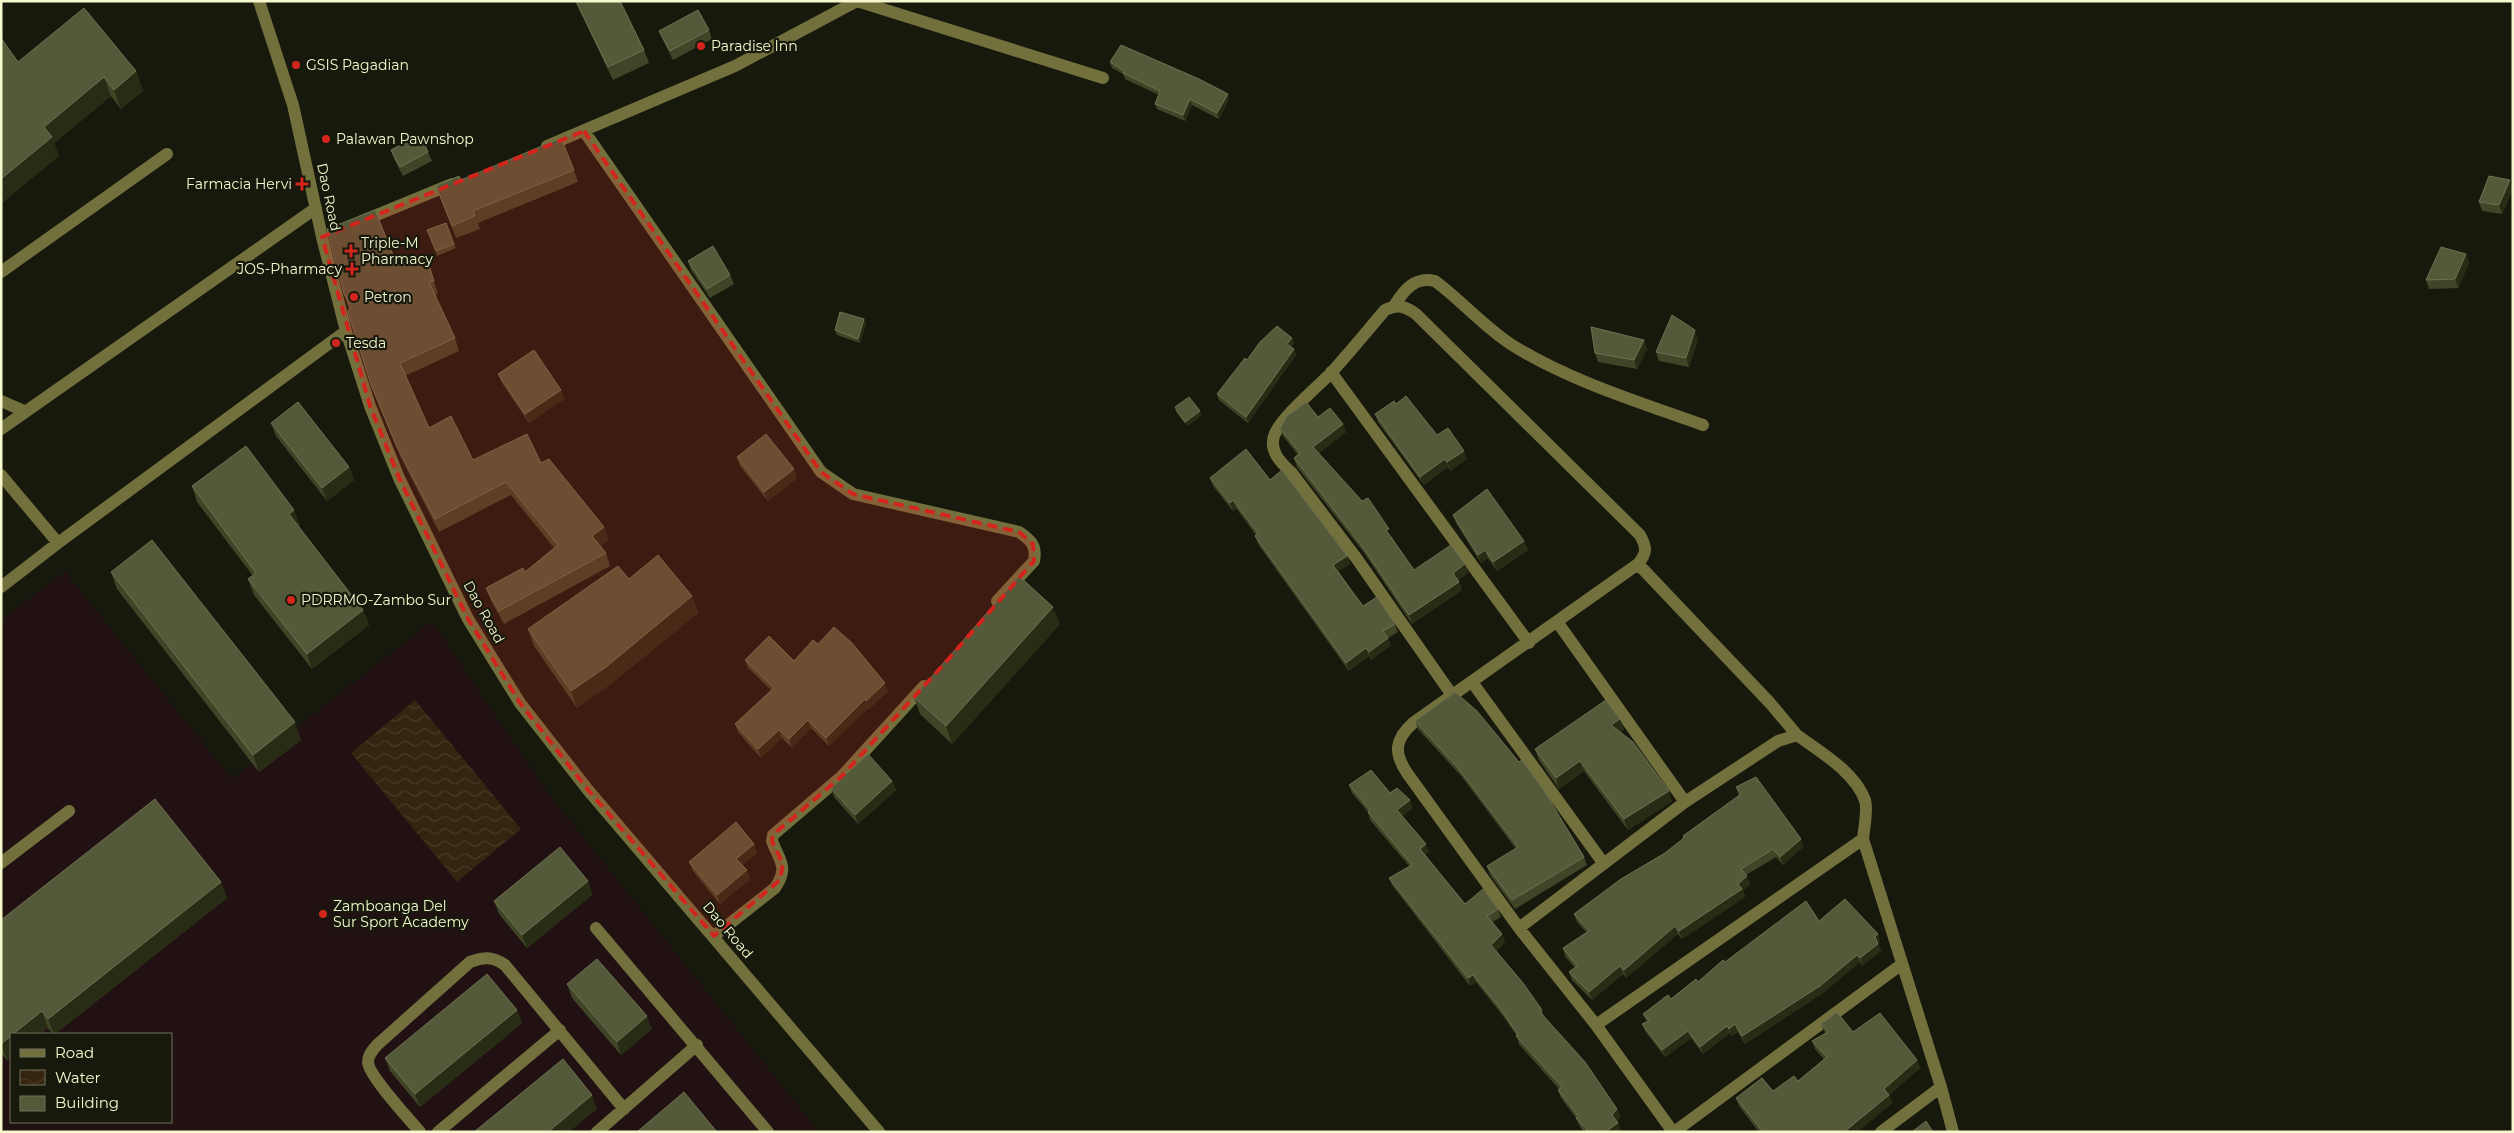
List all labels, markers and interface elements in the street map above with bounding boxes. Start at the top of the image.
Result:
place label: Paradise Inn [711,37,798,55]
marker: Paradise Inn [695,40,707,52]
place label: GSIS Pagadian [306,56,409,74]
marker: GSIS Pagadian [290,59,302,71]
place label: Palawan Pawnshop [336,130,474,148]
marker: Palawan Pawnshop [320,133,332,145]
street label: Dao Road [313,161,345,233]
place label: Farmacia Hervi [186,175,292,193]
marker: Farmacia Hervi [296,178,308,190]
place label: Triple-M Pharmacy [361,234,433,268]
marker: Triple-M Pharmacy [345,245,357,257]
place label: JOS-Pharmacy [236,260,342,278]
marker: JOS-Pharmacy [346,263,358,275]
place label: Petron [364,288,412,306]
marker: Petron [348,291,360,303]
place label: Tesda [346,334,386,352]
marker: Tesda [330,337,342,349]
street label: Dao Road [459,578,509,646]
place label: PDRRMO-Zambo Sur [301,591,451,609]
marker: PDRRMO-Zambo Sur [285,594,297,606]
place label: Zamboanga Del Sur Sport Academy [333,897,469,931]
street label: Dao Road [699,898,757,962]
marker: Zamboanga Del Sur Sport Academy [317,908,329,920]
legend [10,1033,172,1123]
text: Road [55,1043,94,1062]
text: Water [55,1068,101,1087]
text: Building [55,1093,119,1112]

